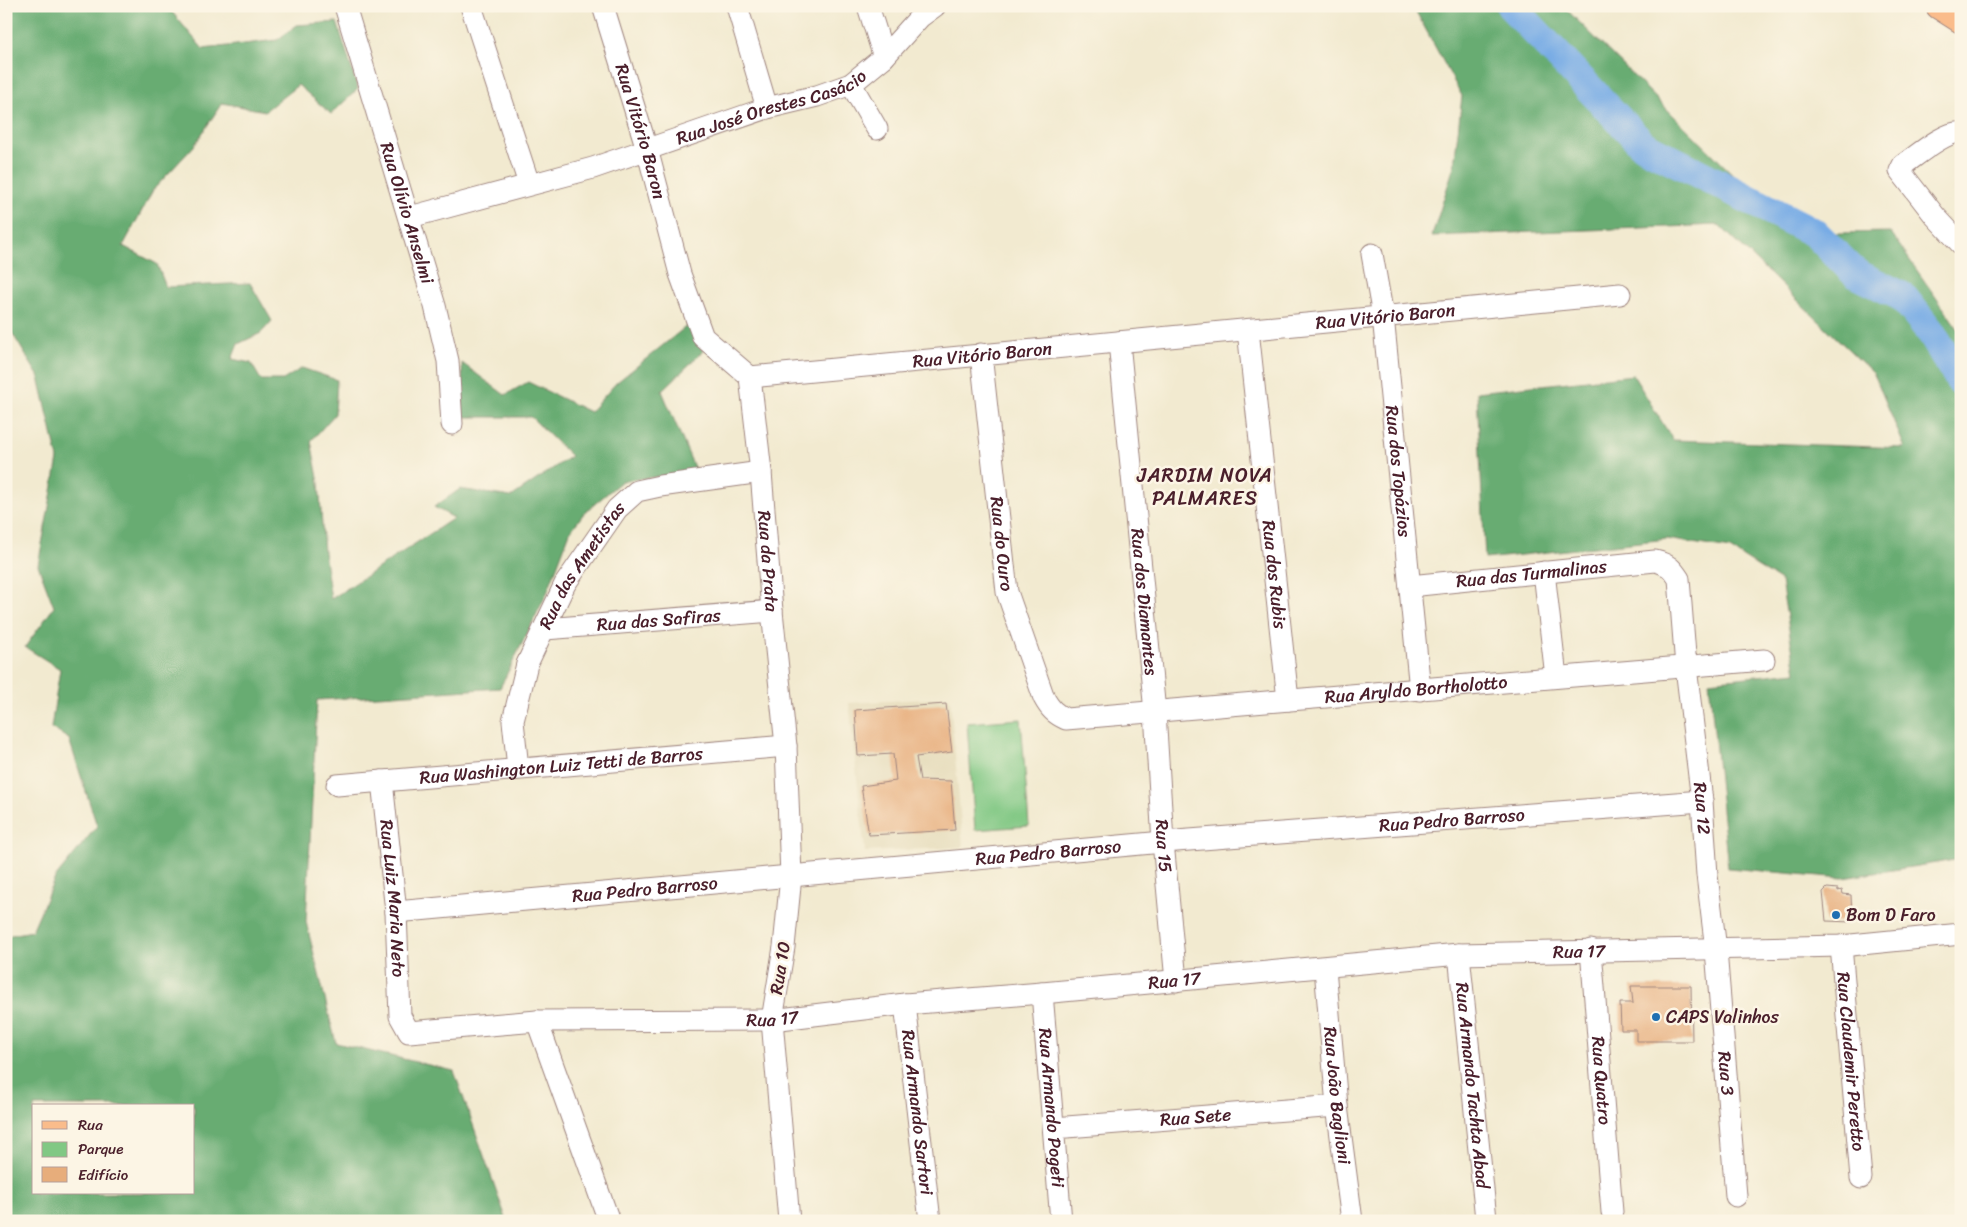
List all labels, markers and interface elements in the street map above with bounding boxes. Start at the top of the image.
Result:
street label: Rua Vitório Baron [606,60,676,203]
street label: Rua José Orestes Casácio [672,61,874,154]
street label: Rua Olívio Anselmi [371,138,444,289]
street label: Rua Vitório Baron [1314,294,1457,339]
street label: Rua Vitório Baron [911,332,1054,377]
street label: Rua dos Topázios [1376,404,1421,540]
district label: JARDIM NOVA PALMARES [1136,458,1273,516]
street label: Rua das Ametistas [530,492,633,635]
street label: Rua do Ouro [981,495,1023,593]
street label: Rua da Prata [748,509,788,614]
street label: Rua dos Rubis [1253,519,1296,631]
street label: Rua dos Diamantes [1121,527,1167,677]
street label: Rua das Turmalinas [1454,550,1609,597]
street label: Rua das Safiras [595,599,723,641]
street label: Rua Aryldo Bortholotto [1323,666,1509,713]
street label: Rua Washington Luiz Tetti de Barros [418,737,705,794]
street label: Rua 12 [1684,780,1720,836]
street label: Rua Pedro Barroso [1378,799,1526,842]
street label: Rua Luiz Maria Neto [370,818,415,978]
street label: Rua 15 [1146,819,1182,874]
street label: Rua Pedro Barroso [974,830,1122,875]
street label: Rua Pedro Barroso [571,867,719,912]
place label: Bom D Faro [1846,899,1936,931]
marker: Bom D Faro [1830,909,1842,921]
street label: Rua 17 [1553,935,1607,968]
street label: Rua 10 [760,939,800,997]
street label: Rua 17 [1147,962,1204,999]
street label: Rua Claudemir Peretto [1827,971,1875,1153]
street label: Rua Armando Tachta Abad [1446,981,1499,1191]
street label: Rua 17 [746,1001,802,1036]
place label: CAPS Valinhos [1666,1001,1780,1033]
marker: CAPS Valinhos [1650,1011,1662,1023]
street label: Rua João Baglioni [1314,1025,1361,1167]
street label: Rua Armando Pogeti [1029,1027,1074,1190]
street label: Rua Armando Sartori [892,1028,943,1198]
street label: Rua Quatro [1582,1035,1621,1126]
street label: Rua 3 [1708,1050,1744,1097]
street label: Rua Sete [1159,1098,1232,1136]
legend [32,1104,195,1194]
text: Rua [78,1112,103,1138]
text: Parque [78,1136,123,1162]
text: Edifício [78,1162,129,1188]

